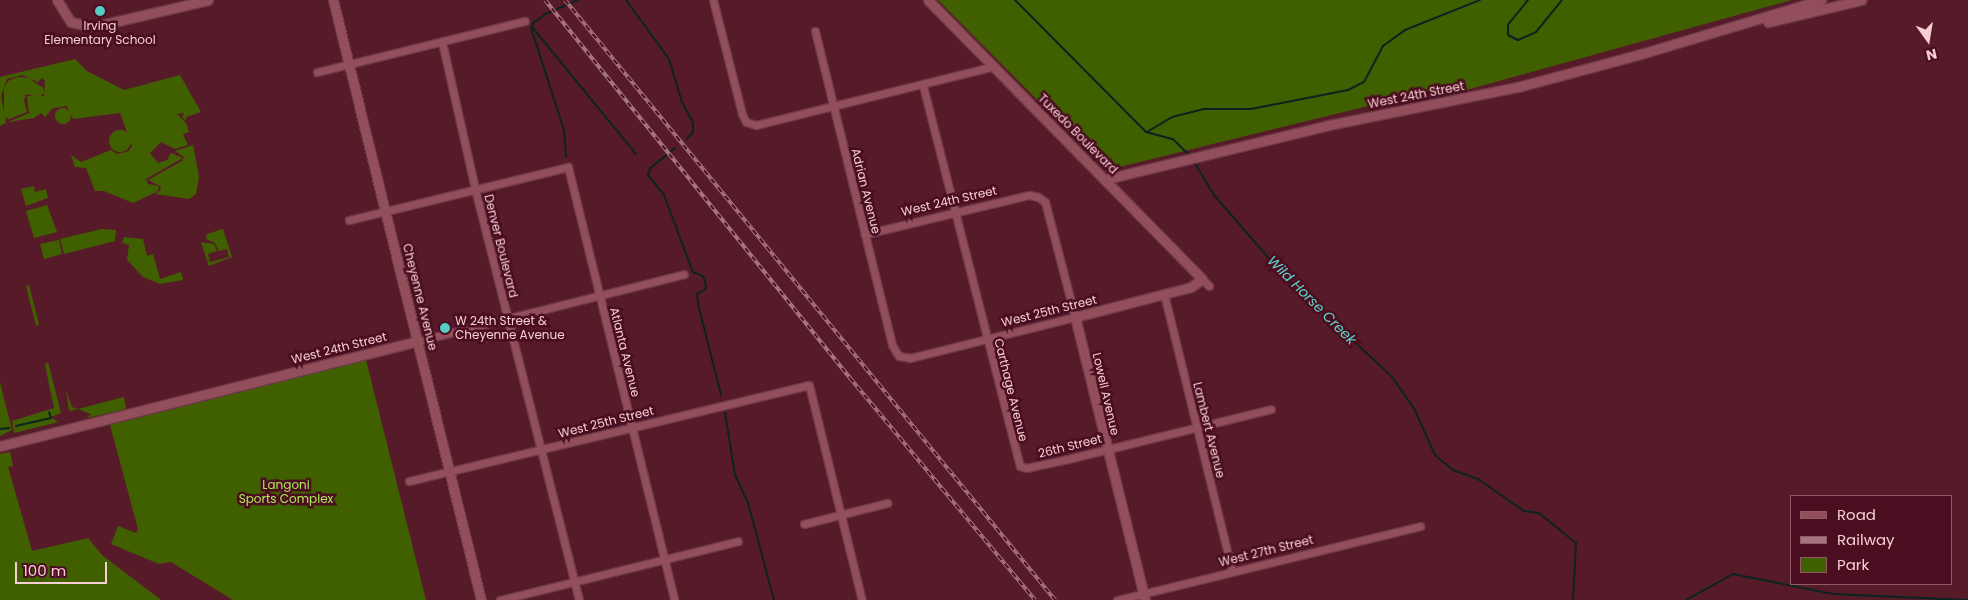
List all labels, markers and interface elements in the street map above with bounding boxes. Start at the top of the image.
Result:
marker: Irving Elementary School [94,5,106,17]
north arrow [1903,15,1953,65]
place label: Irving Elementary School [44,19,156,47]
text: N [1924,44,1939,66]
street label: West 24th Street [1367,79,1465,111]
street label: Tuxedo Boulevard [1035,91,1121,177]
street label: Adrian Avenue [848,147,884,235]
street label: West 24th Street [900,183,998,219]
street label: Denver Boulevard [481,193,521,299]
street label: Cheyenne Avenue [400,242,440,352]
water label: Wild Horse Creek [1264,252,1360,348]
street label: West 25th Street [1000,292,1098,330]
street label: Atlanta Avenue [607,306,643,398]
place label: W 24th Street & Cheyenne Avenue [455,314,565,342]
marker: W 24th Street & Cheyenne Avenue [439,322,451,334]
street label: West 24th Street [290,329,388,367]
street label: Carthage Avenue [991,337,1031,443]
street label: Lowell Avenue [1090,351,1122,437]
street label: Lambert Avenue [1190,381,1228,479]
street label: West 25th Street [557,403,655,441]
street label: 26th Street [1037,431,1103,461]
park label: Langoni Sports Complex [239,478,333,506]
legend [1790,495,1953,585]
text: Road [1837,504,1876,525]
text: Railway [1837,529,1895,550]
street label: West 27th Street [1217,532,1315,570]
scale bar [18,552,110,584]
text: Park [1837,554,1869,575]
text: 100 m [23,560,66,581]

